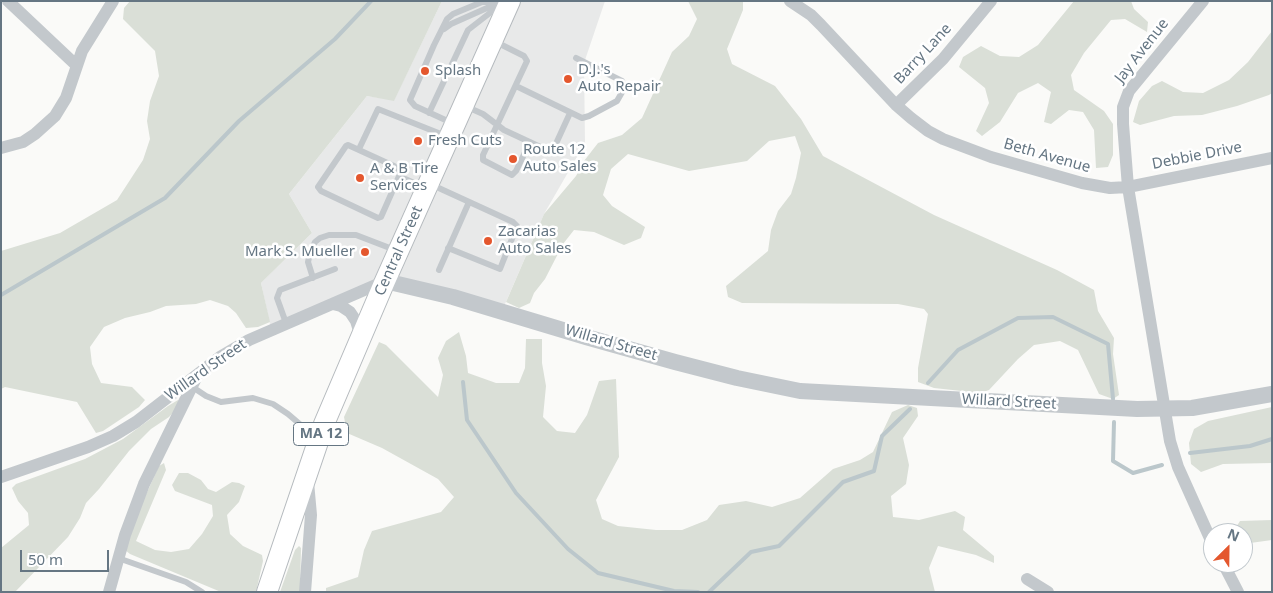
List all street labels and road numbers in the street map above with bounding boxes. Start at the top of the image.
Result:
street label: Jay Avenue [1111,15,1173,87]
street label: Barry Lane [890,20,956,88]
street label: Beth Avenue [1002,135,1092,177]
street label: Debbie Drive [1151,138,1243,174]
street label: Central Street [371,203,427,299]
street label: Willard Street [563,321,659,365]
street label: Willard Street [162,335,250,405]
street label: Willard Street [961,391,1057,413]
road number: MA 12 [294,422,348,446]

